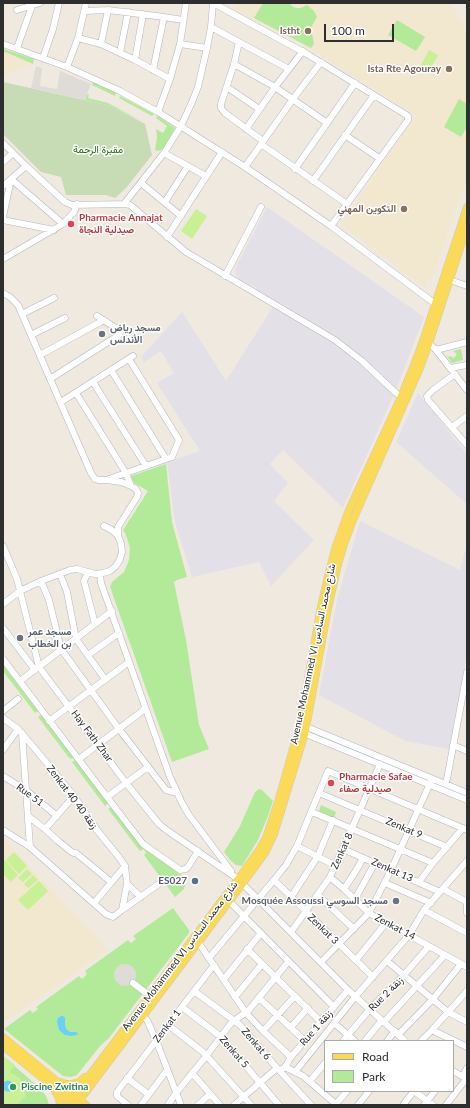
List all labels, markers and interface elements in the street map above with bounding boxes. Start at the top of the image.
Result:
scale bar [326,16,396,42]
text: 100 m [331,23,365,38]
place label: Istht [280,25,300,37]
marker: Istht [303,26,313,36]
place label: Ista Rte Agouray [367,63,441,75]
marker: Ista Rte Agouray [444,64,454,74]
park label: مقبرة الرحمة [73,144,123,156]
place label: التكوين المهني [337,203,396,215]
marker: التكوين المهني [399,204,409,214]
place label: Pharmacie Annajat صيدلية النجاة [79,212,163,236]
marker: Pharmacie Annajat صيدلية النجاة [66,219,76,229]
place label: مسجد رياض الأندلس [110,322,161,346]
marker: مسجد رياض الأندلس [97,329,107,339]
street label: Avenue Mohammed VI شارع محمد السادس [288,563,338,745]
place label: مسجد عمر بن الخطاب [28,626,72,650]
marker: مسجد عمر بن الخطاب [15,633,25,643]
street label: Hay Fath Zhar [69,708,115,764]
street label: Zenkat 40 زنقة 40 [44,763,100,831]
place label: Pharmacie Safae صيدلية صفاء [339,771,413,794]
marker: Pharmacie Safae صيدلية صفاء [326,778,336,788]
street label: Rue 51 [14,781,46,809]
street label: Zenkat 9 [384,815,424,841]
street label: Zenkat 8 [329,831,355,871]
street label: Zenkat 13 [369,855,415,885]
place label: ES027 [158,875,187,887]
marker: ES027 [190,876,200,886]
street label: Avenue Mohammed VI شارع محمد السادس [120,879,240,1033]
place label: Mosquée Assoussi مسجد السوسي [242,895,388,907]
marker: Mosquée Assoussi مسجد السوسي [391,896,401,906]
street label: Zenkat 3 [305,911,341,947]
street label: Zenkat 14 [373,911,417,943]
street label: Rue 2 زنقة [366,974,406,1014]
street label: Zenkat 1 [151,1007,183,1045]
street label: Rue 1 زنقة [297,1008,335,1048]
street label: Zenkat 6 [239,1026,273,1062]
street label: Zenkat 5 [217,1034,251,1070]
legend [324,1040,454,1092]
text: Road [362,1049,389,1064]
text: Park [362,1069,385,1084]
place label: Piscine Zwitina [21,1081,88,1093]
marker: Piscine Zwitina [8,1082,18,1092]

